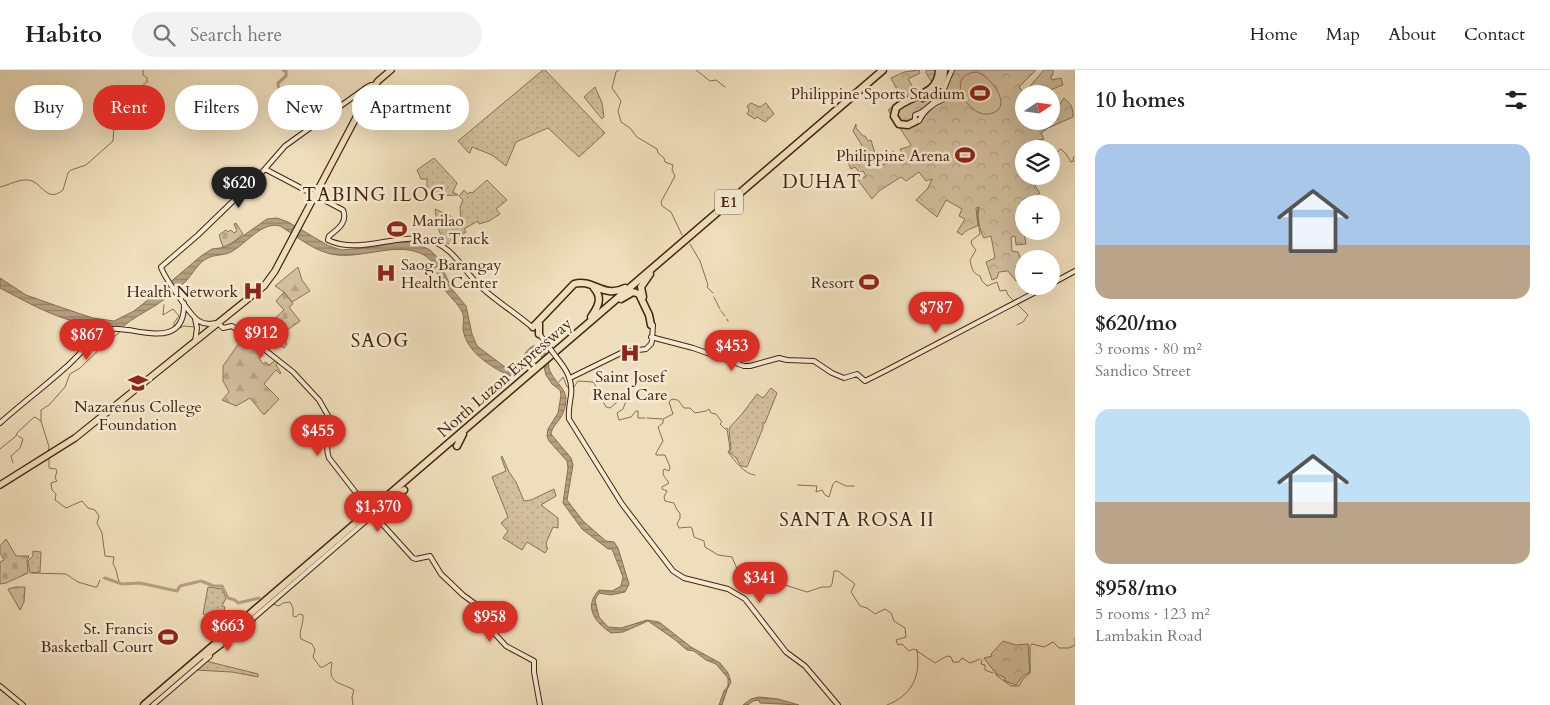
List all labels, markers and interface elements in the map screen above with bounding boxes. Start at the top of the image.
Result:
search box [132,12,482,57]
text: Habito [25,18,102,51]
icon: search [150,21,178,49]
text: Search here [190,22,282,48]
text: Home [1250,22,1298,47]
text: Map [1326,22,1360,47]
text: About [1388,22,1436,47]
text: Contact [1464,22,1525,47]
sports icon: Philippine Sports Stadium [969,82,991,104]
place label: Philippine Sports Stadium [790,83,965,105]
chip: Buy [15,85,83,130]
chip: Rent [93,85,165,130]
chip: Filters [175,85,258,130]
chip: New [268,85,342,130]
chip: Apartment [352,85,469,130]
north arrow [1015,85,1060,130]
map controls [1015,85,1060,295]
text: 10 homes [1095,86,1185,115]
icon: filters [1502,86,1530,114]
button: layers [1015,140,1060,185]
sports icon: Philippine Arena [954,144,976,166]
place label: Philippine Arena [836,145,950,167]
pin: $620 [209,166,269,209]
district label: DUHAT [782,169,862,195]
text: $620 [223,172,255,194]
icon: home [1268,176,1358,266]
district label: TABING ILOG [302,182,446,208]
road number: E1 [715,190,743,214]
button: + [1015,195,1060,240]
place label: Marilao Race Track [412,210,490,250]
sports icon: Marilao Race Track [386,218,408,240]
button: − [1015,250,1060,295]
place label: Saog Barangay Health Center [401,254,502,294]
hospital icon: Saog Barangay Health Center [375,262,397,284]
sports icon: Resort [858,271,880,293]
place label: Resort [811,272,854,294]
hospital icon: Health Network [242,280,264,302]
place label: Health Network [126,281,238,303]
pin: $787 [906,292,966,334]
text: $787 [920,297,952,319]
text: $620/mo [1095,309,1177,338]
street label: North Luzon Expressway [432,313,577,443]
pin: $912 [231,316,291,359]
pin: $867 [57,318,117,361]
text: $912 [245,322,277,344]
text: $867 [71,324,103,346]
district label: SAOG [351,328,409,354]
pin: $453 [702,330,762,372]
text: $453 [716,335,748,357]
text: 3 rooms · 80 m² [1095,338,1202,360]
hospital icon: Saint Josef Renal Care [619,342,641,364]
text: Sandico Street [1095,360,1191,382]
place label: Saint Josef Renal Care [593,366,668,406]
school or university icon: Nazarenus College Foundation [127,372,149,394]
place label: Nazarenus College Foundation [74,396,202,436]
pin: $455 [288,414,348,457]
text: $455 [302,420,334,442]
icon: home [1268,441,1358,531]
pin: $1,370 [337,490,419,533]
text: $1,370 [355,496,401,518]
district label: SANTA ROSA II [779,507,935,533]
pin: $341 [730,562,790,604]
text: $341 [744,567,776,589]
text: $958/mo [1095,574,1177,603]
pin: $958 [460,600,520,643]
text: 5 rooms · 123 m² [1095,603,1210,625]
text: $958 [474,606,506,628]
pin: $663 [198,610,258,652]
text: $663 [212,615,244,637]
place label: St. Francis Basketball Court [40,618,153,658]
text: Lambakin Road [1095,625,1202,647]
sports icon: St. Francis Basketball Court [157,626,179,648]

